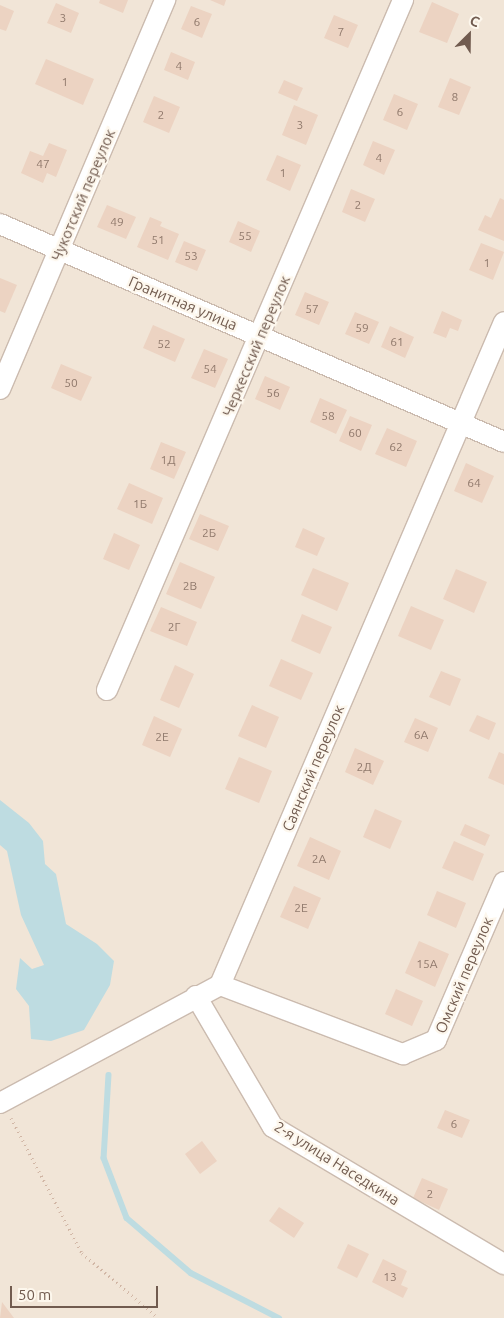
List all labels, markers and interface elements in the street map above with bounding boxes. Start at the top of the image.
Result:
north arrow [444,10,494,60]
house number: 3 [60,11,66,25]
text: С [468,12,482,30]
house number: 6 [194,15,200,29]
house number: 7 [338,25,344,39]
house number: 4 [176,59,182,73]
house number: 1 [62,75,68,89]
house number: 8 [452,90,458,104]
house number: 6 [397,105,403,119]
house number: 2 [158,108,164,122]
house number: 3 [297,118,303,132]
street label: Чукотский переулок [47,126,119,264]
house number: 4 [376,151,382,165]
house number: 47 [36,157,50,171]
house number: 1 [280,166,286,180]
house number: 2 [355,198,361,212]
house number: 49 [110,215,124,229]
house number: 55 [238,229,252,243]
house number: 51 [151,233,165,247]
house number: 53 [184,249,198,263]
house number: 1 [484,256,490,270]
street label: Гранитная улица [126,272,240,334]
street label: Черкесский переулок [218,273,294,419]
house number: 57 [305,302,319,316]
house number: 59 [355,321,369,335]
house number: 61 [390,335,404,349]
house number: 52 [157,337,171,351]
house number: 54 [203,362,217,376]
house number: 50 [64,376,78,390]
house number: 56 [266,386,280,400]
house number: 58 [321,409,335,423]
house number: 60 [348,426,362,440]
house number: 62 [389,440,403,454]
house number: 1Д [160,453,176,467]
house number: 64 [467,476,481,490]
house number: 1Б [133,497,147,511]
house number: 2Б [202,526,216,540]
house number: 2В [183,579,197,593]
house number: 2Г [168,620,180,634]
street label: Саянский переулок [278,702,348,834]
house number: 6А [414,728,428,742]
house number: 2Е [155,730,169,744]
house number: 2Д [356,760,372,774]
house number: 2А [312,852,326,866]
house number: 2Е [294,901,308,915]
street label: Омский переулок [431,914,497,1036]
house number: 15А [416,957,438,971]
street label: 2-я улица Наседкина [271,1117,403,1209]
house number: 6 [451,1117,457,1131]
house number: 2 [427,1187,433,1201]
house number: 13 [383,1270,397,1284]
scale bar [12,1276,160,1308]
text: 50 m [18,1286,51,1303]

